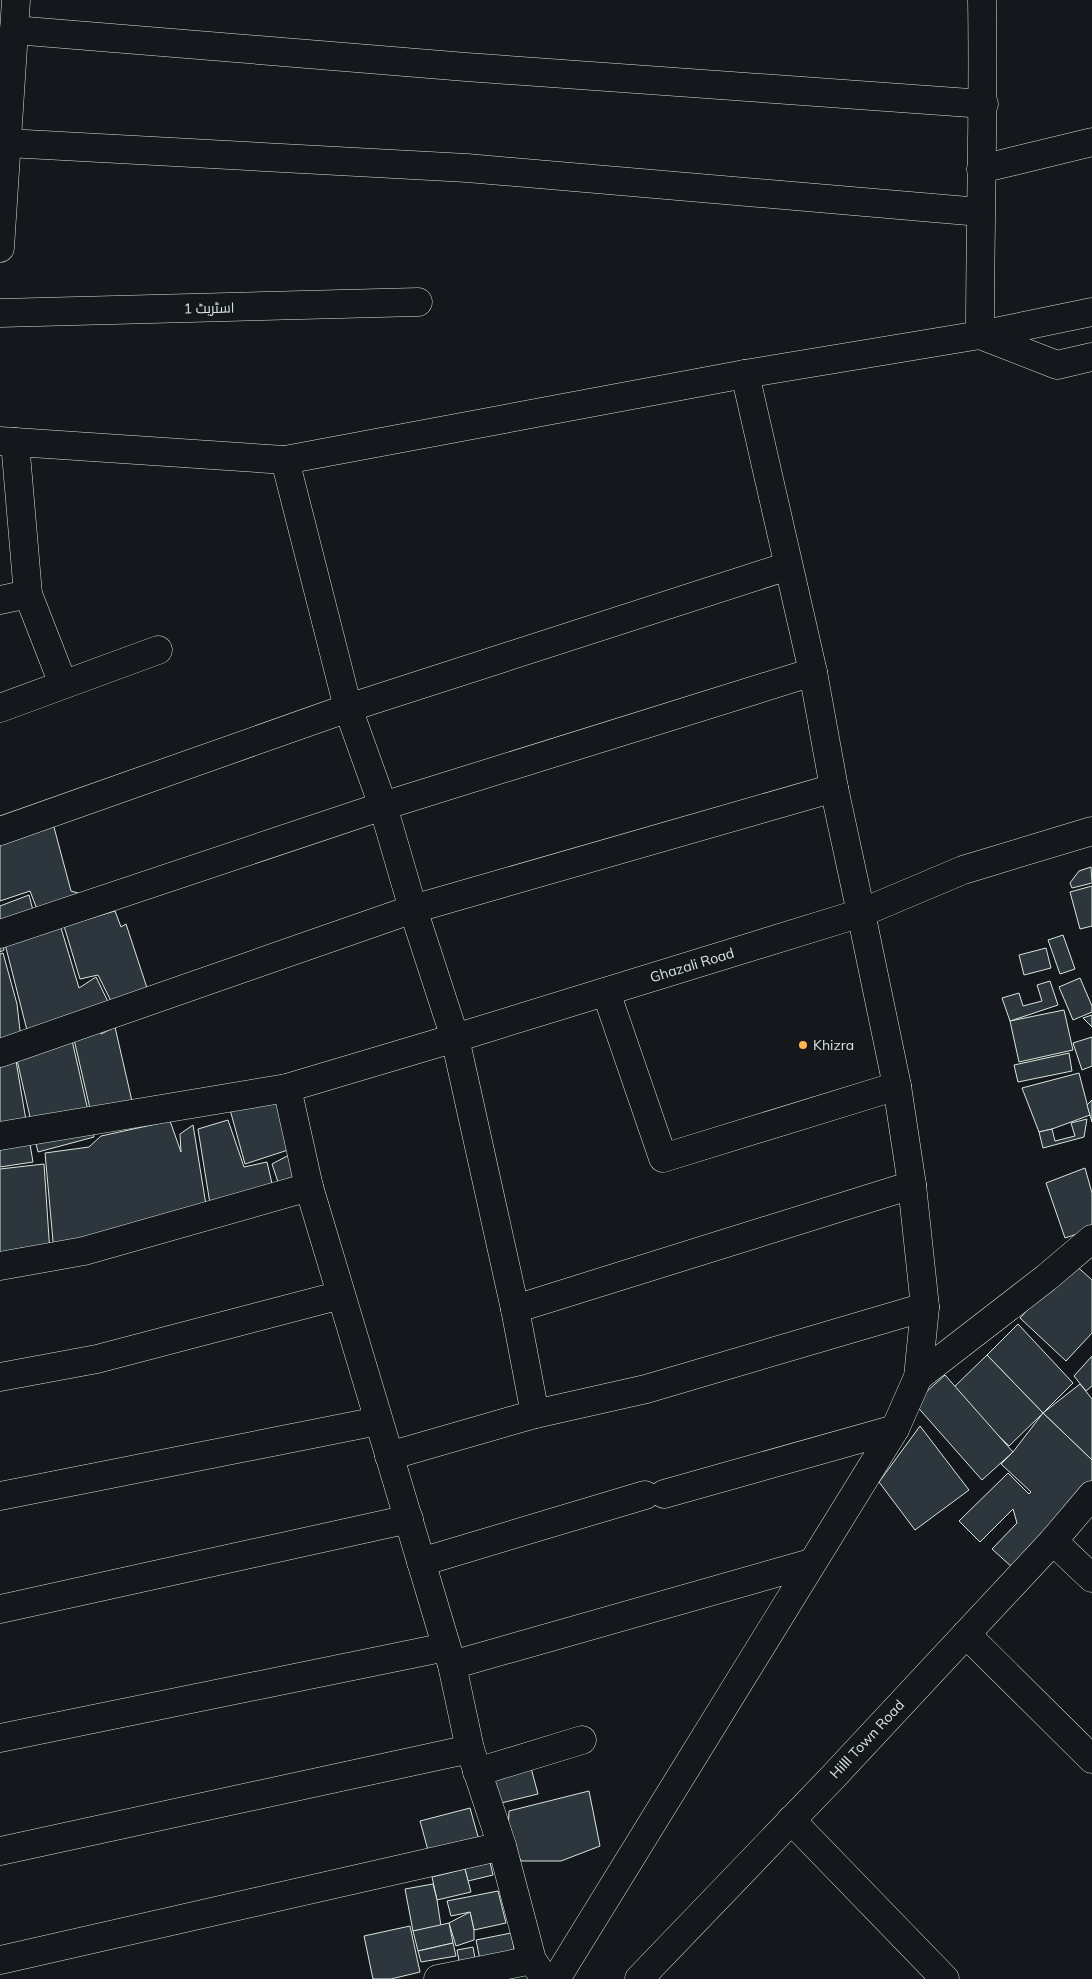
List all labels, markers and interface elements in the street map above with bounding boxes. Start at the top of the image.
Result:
street label: اسٹریٹ 1 [183,299,235,317]
street label: Ghazali Road [648,944,736,986]
place label: Khizra [813,1036,854,1054]
marker: Khizra [797,1039,809,1051]
street label: Hilll Town Road [826,1696,908,1782]

